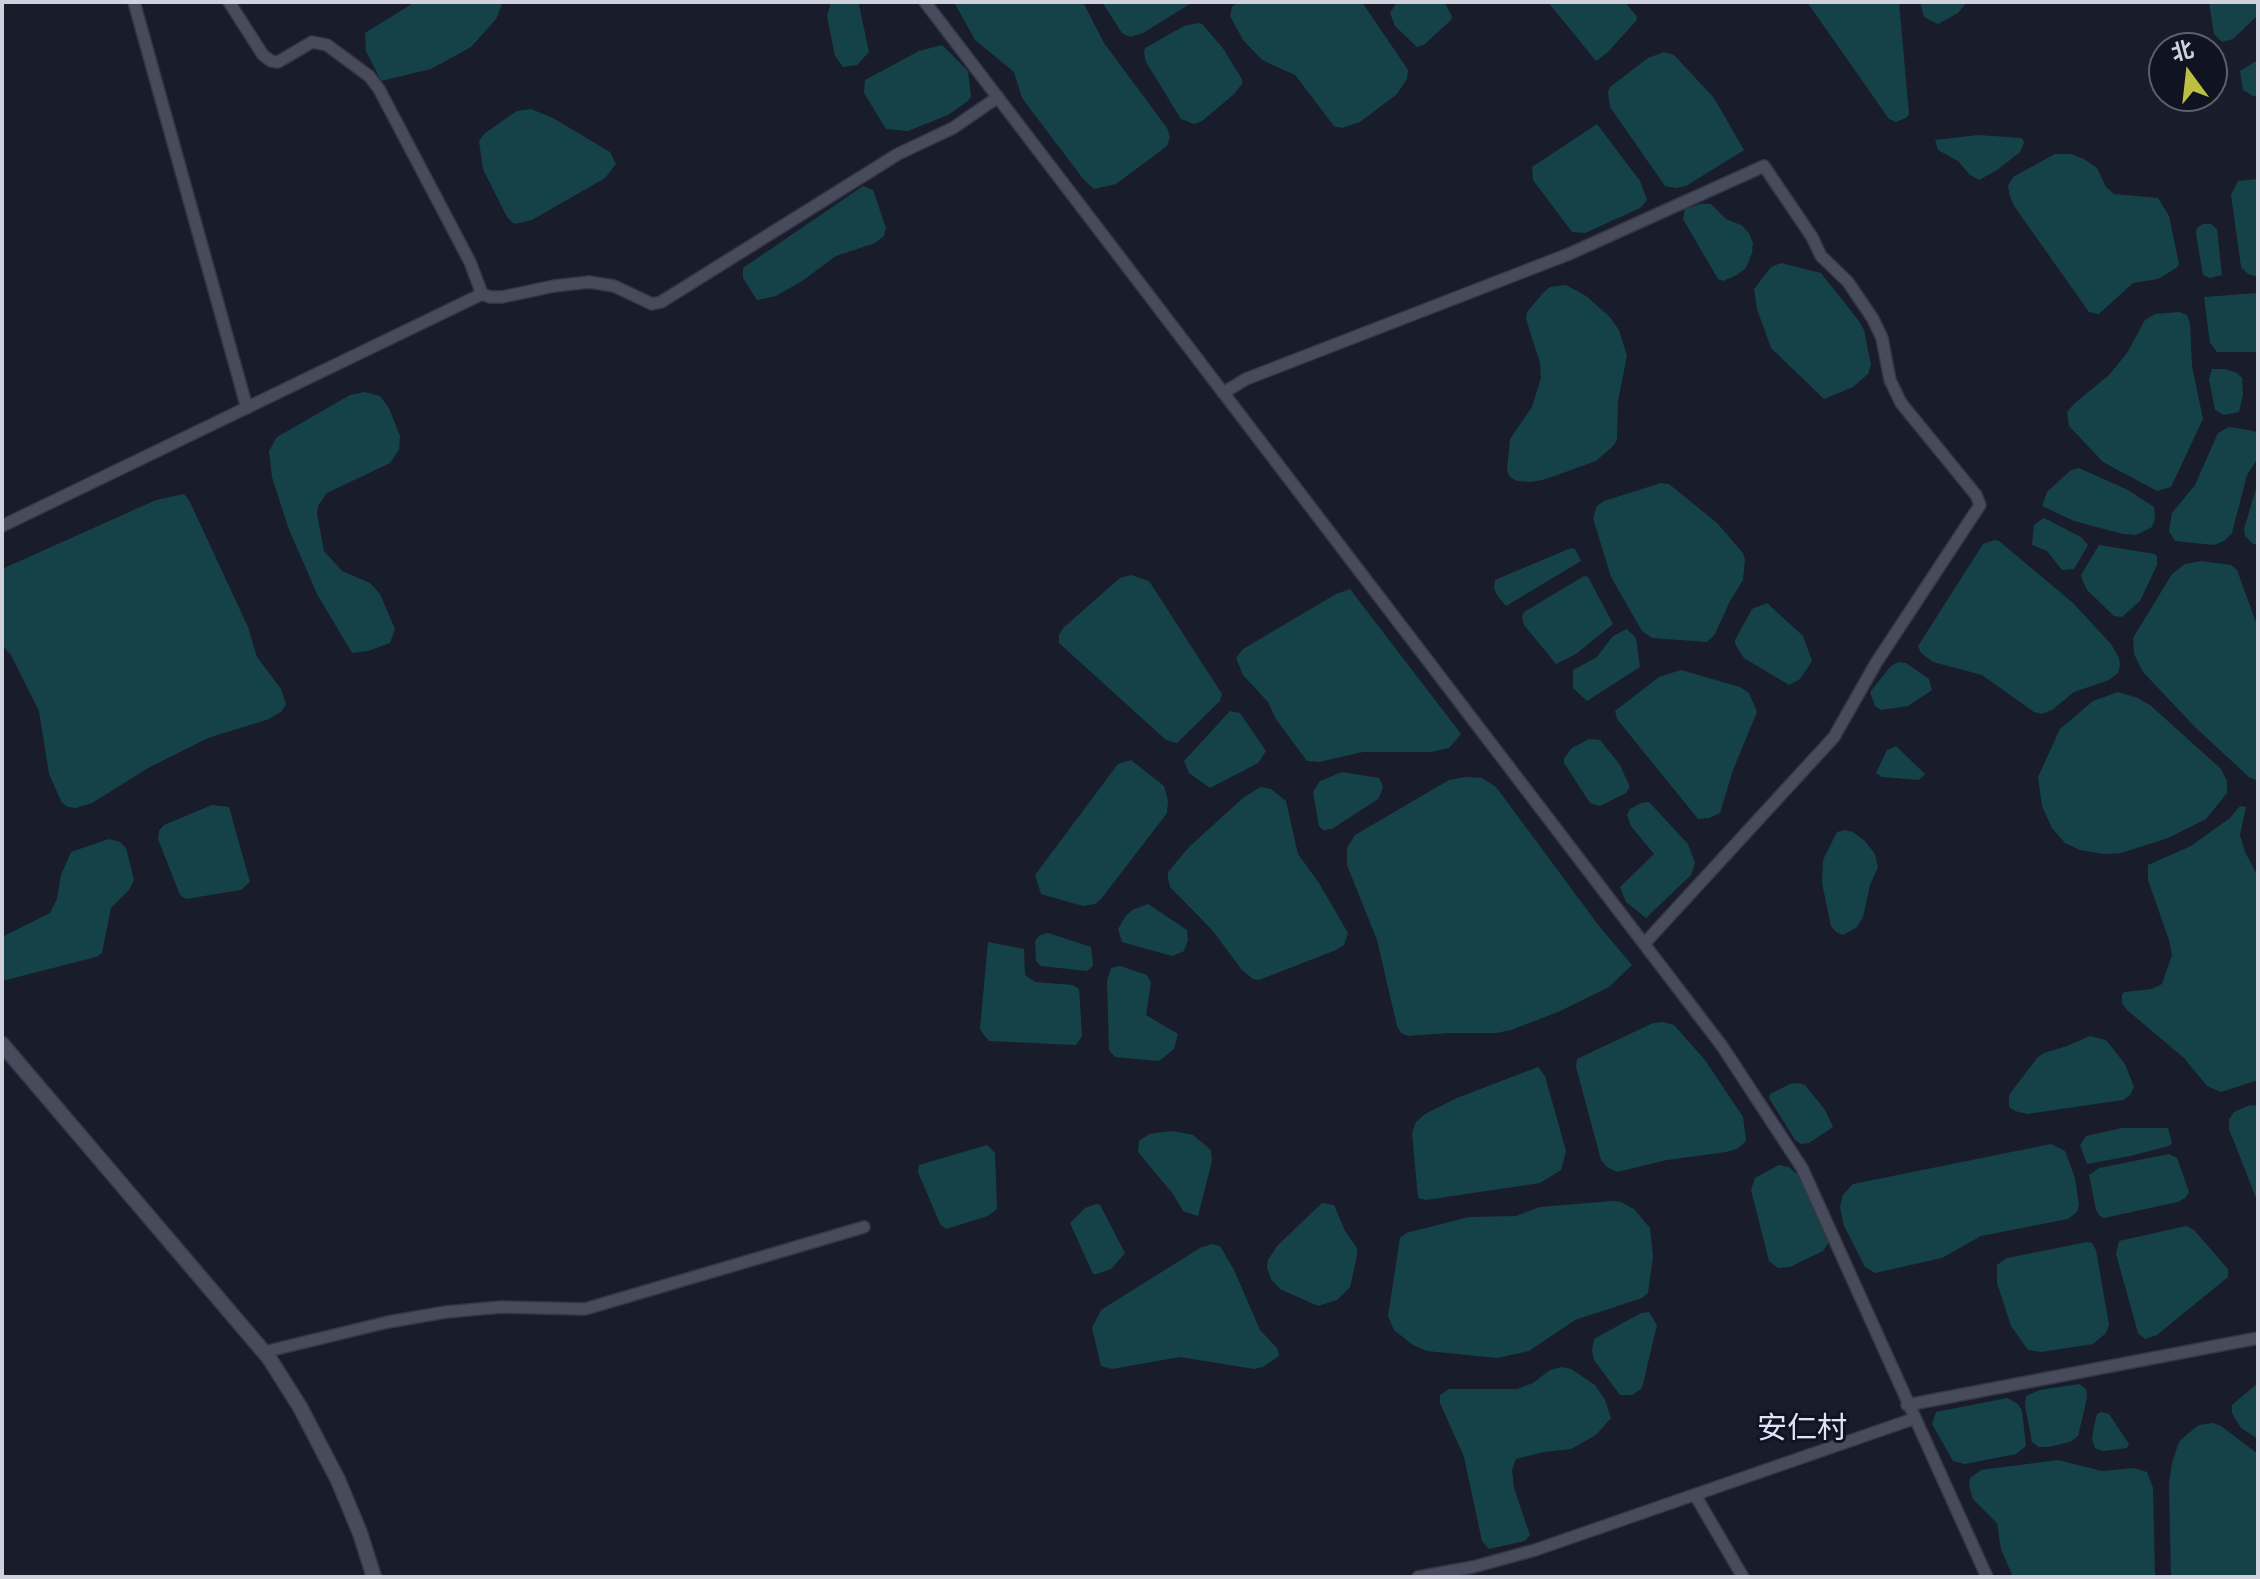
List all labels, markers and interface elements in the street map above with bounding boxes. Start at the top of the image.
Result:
north arrow [2148,32,2228,112]
text: 北 [2168,33,2197,67]
district label: 安仁村 [1757,1411,1847,1447]

